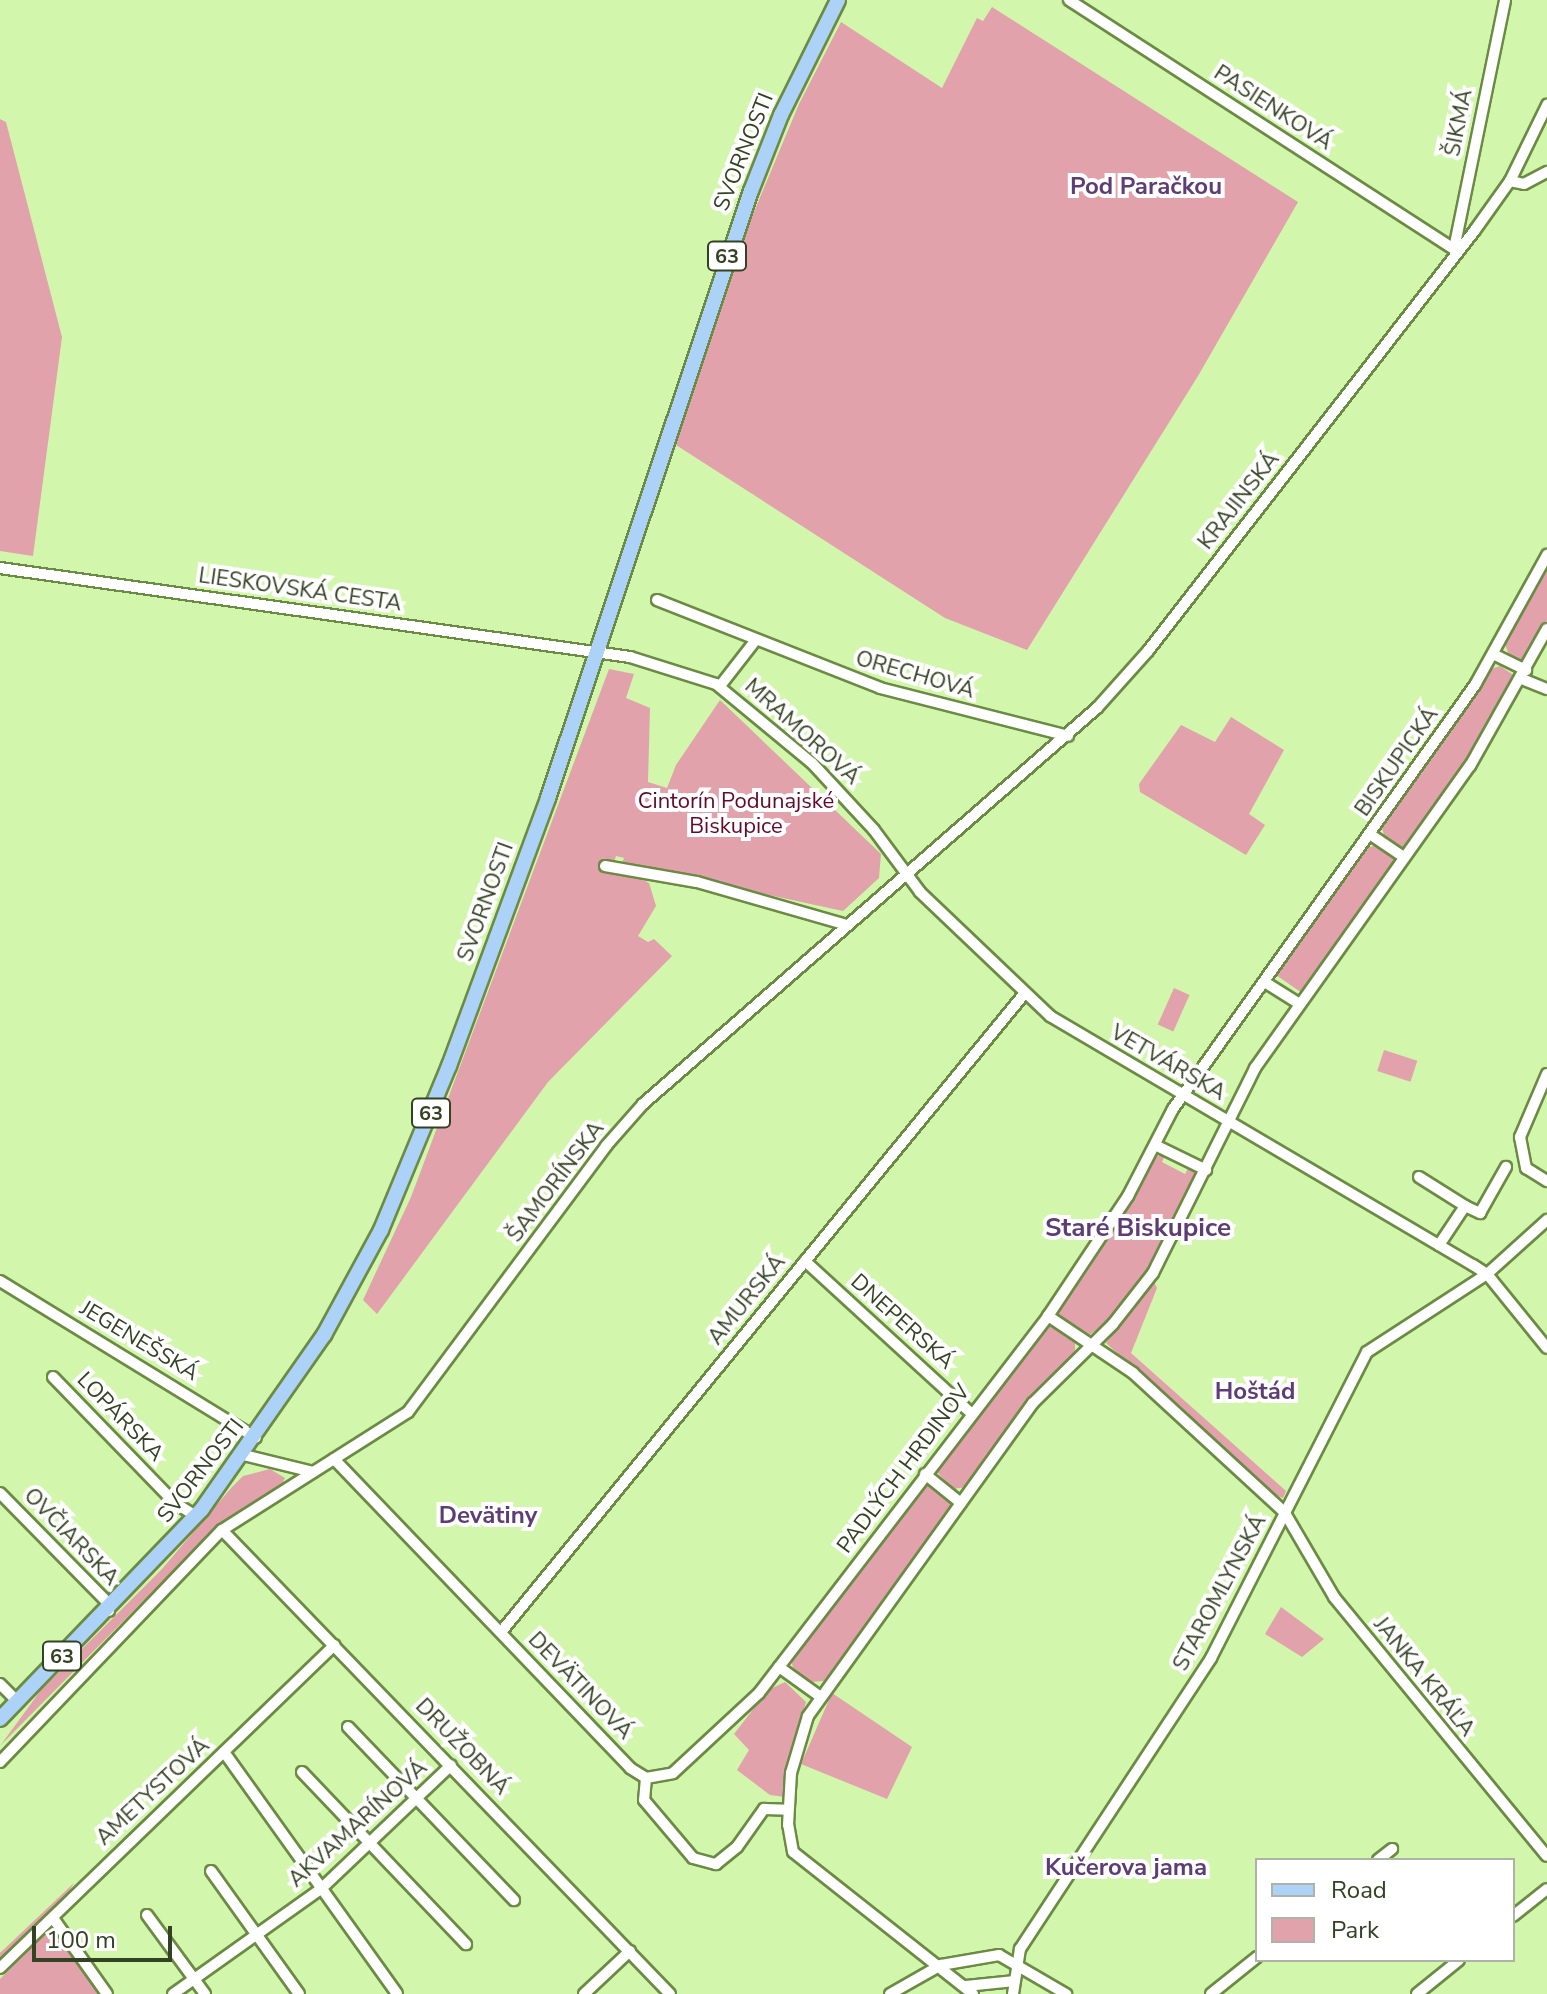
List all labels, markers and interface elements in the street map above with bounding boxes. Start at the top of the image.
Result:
street label: PASIENKOVÁ [1209,60,1337,156]
street label: ŠIKMÁ [1440,87,1478,159]
street label: SVORNOSTI [708,89,780,215]
district label: Pod Paračkou [1070,173,1222,201]
road number: 63 [707,240,747,272]
street label: KRAJINSKÁ [1193,447,1285,555]
street label: LIESKOVSKÁ CESTA [197,563,403,617]
street label: ORECHOVÁ [853,645,977,705]
street label: MRAMOROVÁ [739,673,865,791]
street label: BISKUPICKÁ [1350,702,1444,822]
park label: Cintorín Podunajské Biskupice [638,788,834,840]
street label: SVORNOSTI [452,839,520,965]
street label: VETVÁRSKA [1106,1019,1230,1107]
road number: 63 [411,1097,451,1129]
street label: ŠAMORÍNSKA [502,1116,610,1248]
district label: Staré Biskupice [1045,1212,1231,1244]
street label: AMURSKÁ [703,1250,791,1350]
street label: DNEPERSKÁ [845,1269,959,1375]
street label: JEGENEŠSKÁ [75,1295,203,1387]
street label: LOPÁRSKA [71,1367,169,1467]
district label: Hoštád [1215,1378,1295,1406]
street label: PADLÝCH HRDINOV [832,1379,976,1559]
street label: SVORNOSTI [152,1414,250,1528]
street label: OVČIARSKA [18,1483,124,1591]
district label: Devätiny [439,1502,537,1530]
street label: STAROMLYNSKÁ [1168,1510,1272,1676]
street label: JANKA KRÁĽA [1368,1612,1480,1742]
street label: DEVÄTINOVÁ [522,1627,638,1745]
road number: 63 [42,1640,82,1672]
street label: DRUŽOBNÁ [410,1693,514,1801]
street label: AMETYSTOVÁ [91,1733,215,1851]
street label: AKVAMARÍNOVÁ [283,1755,433,1893]
district label: Kučerova jama [1045,1854,1207,1882]
legend [1255,1858,1515,1962]
text: Road [1331,1874,1387,1906]
scale bar [36,1910,176,1960]
text: Park [1331,1914,1379,1946]
text: 100 m [46,1924,116,1956]

